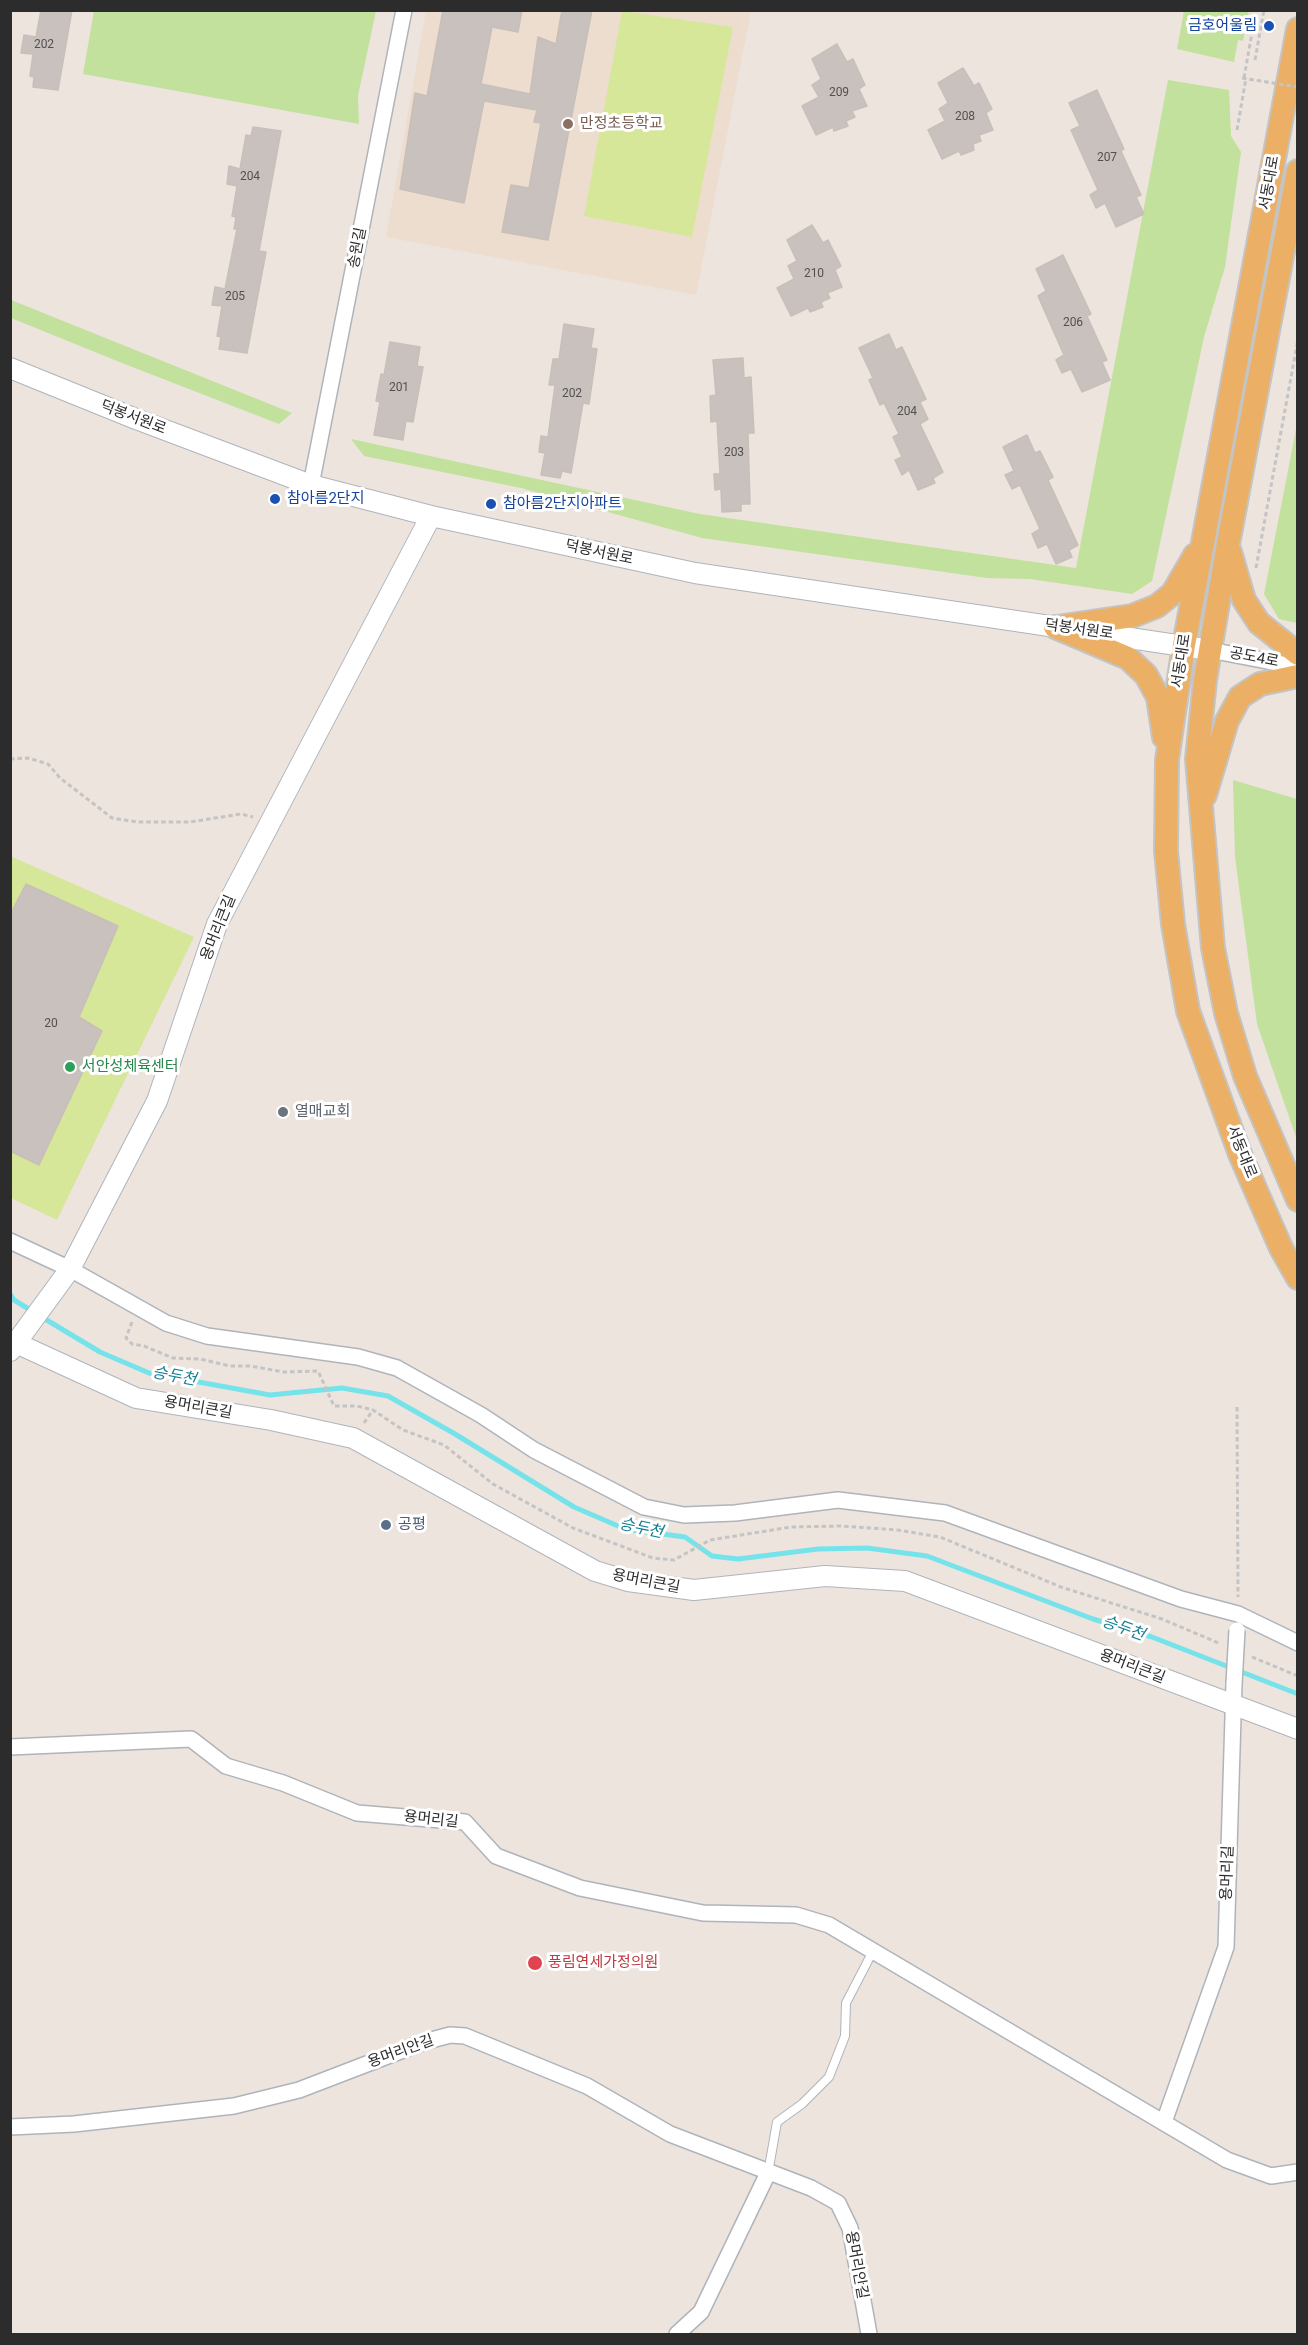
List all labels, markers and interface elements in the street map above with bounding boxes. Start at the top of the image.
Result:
place label: 금호어울림 [1188,17,1257,35]
marker: 금호어울림 [1262,19,1276,33]
house number: 202 [34,38,54,52]
house number: 209 [829,86,849,100]
house number: 208 [955,110,975,124]
place label: 만정초등학교 [580,115,663,133]
marker: 만정초등학교 [561,117,575,131]
house number: 207 [1097,151,1117,165]
street label: 서동대로 [1256,154,1284,212]
house number: 204 [240,170,260,184]
street label: 송원길 [345,226,371,270]
house number: 210 [804,267,824,281]
house number: 205 [225,290,245,304]
house number: 206 [1063,316,1083,330]
house number: 201 [389,381,409,395]
house number: 202 [562,387,582,401]
street label: 덕봉서원로 [98,397,168,439]
house number: 204 [897,405,917,419]
house number: 203 [724,446,744,460]
place label: 참아름2단지 [287,490,364,508]
marker: 참아름2단지 [268,492,282,506]
place label: 참아름2단지아파트 [503,495,622,513]
marker: 참아름2단지아파트 [484,497,498,511]
street label: 덕봉서원로 [563,537,635,569]
street label: 덕봉서원로 [1044,616,1114,644]
street label: 서동대로 [1169,632,1195,690]
street label: 공도4로 [1228,644,1280,672]
street label: 용머리큰길 [198,893,240,963]
house number: 20 [44,1017,58,1031]
place label: 서안성체육센터 [82,1058,179,1076]
marker: 서안성체육센터 [63,1060,77,1074]
place label: 열매교회 [295,1103,350,1121]
marker: 열매교회 [276,1105,290,1119]
street label: 서동대로 [1222,1123,1260,1181]
water label: 승두천 [150,1363,198,1391]
street label: 용머리큰길 [162,1393,234,1423]
water label: 승두천 [617,1515,665,1543]
place label: 공평 [398,1516,426,1534]
marker: 공평 [379,1518,393,1532]
street label: 용머리큰길 [610,1567,682,1597]
water label: 승두천 [1099,1612,1147,1646]
street label: 용머리큰길 [1097,1646,1167,1688]
street label: 용머리길 [403,1808,459,1832]
street label: 용머리길 [1218,1845,1238,1901]
marker: 풍림연세가정의원 [526,1954,544,1972]
place label: 풍림연세가정의원 [548,1954,658,1972]
street label: 용머리안길 [366,2032,436,2072]
street label: 용머리안길 [841,2229,871,2301]

